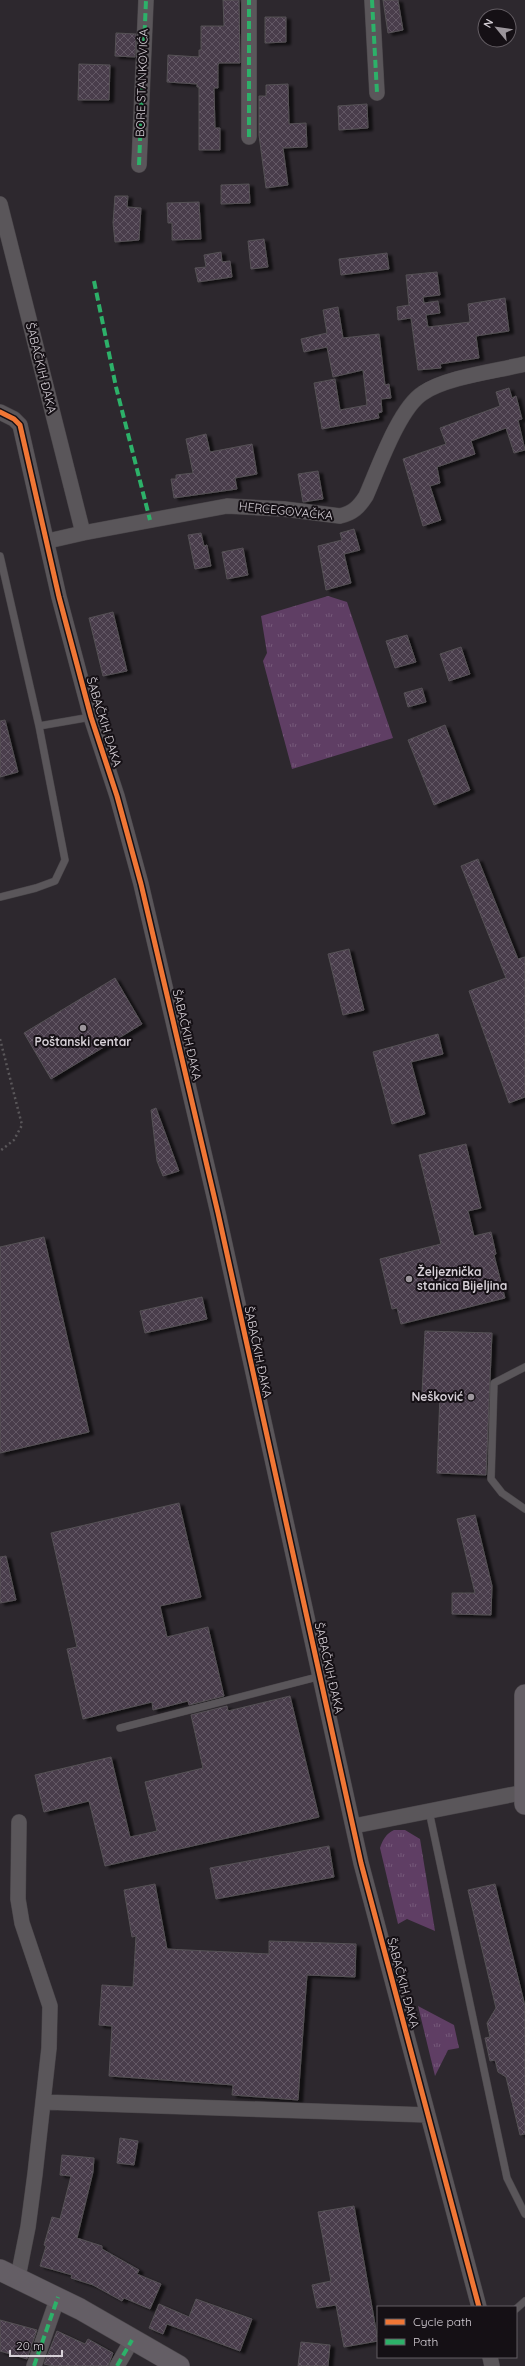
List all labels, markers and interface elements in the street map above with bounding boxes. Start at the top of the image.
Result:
north arrow [477,8,517,48]
text: N [480,16,496,30]
street label: BORE STANKOVIĆA [132,28,151,137]
street label: ŠABAČKIH ĐAKA [23,321,60,415]
street label: HERCEGOVAČKA [238,498,334,523]
street label: ŠABAČKIH ĐAKA [84,675,125,769]
street label: ŠABAČKIH ĐAKA [170,988,205,1082]
marker: Poštanski centar [78,1023,88,1033]
place label: Poštanski centar [35,1034,131,1049]
place label: Željeznička stanica Bijeljina [417,1264,507,1293]
marker: Željeznička stanica Bijeljina [404,1274,414,1284]
street label: ŠABAČKIH ĐAKA [241,1305,276,1399]
place label: Nešković [412,1389,463,1404]
marker: Nešković [466,1392,476,1402]
street label: ŠABAČKIH ĐAKA [312,1621,347,1715]
street label: ŠABAČKIH ĐAKA [384,1936,423,2030]
legend [377,2306,517,2358]
text: Cycle path [413,2314,472,2329]
scale bar [10,2332,62,2358]
text: Path [413,2334,438,2349]
text: 20 m [16,2338,44,2353]

